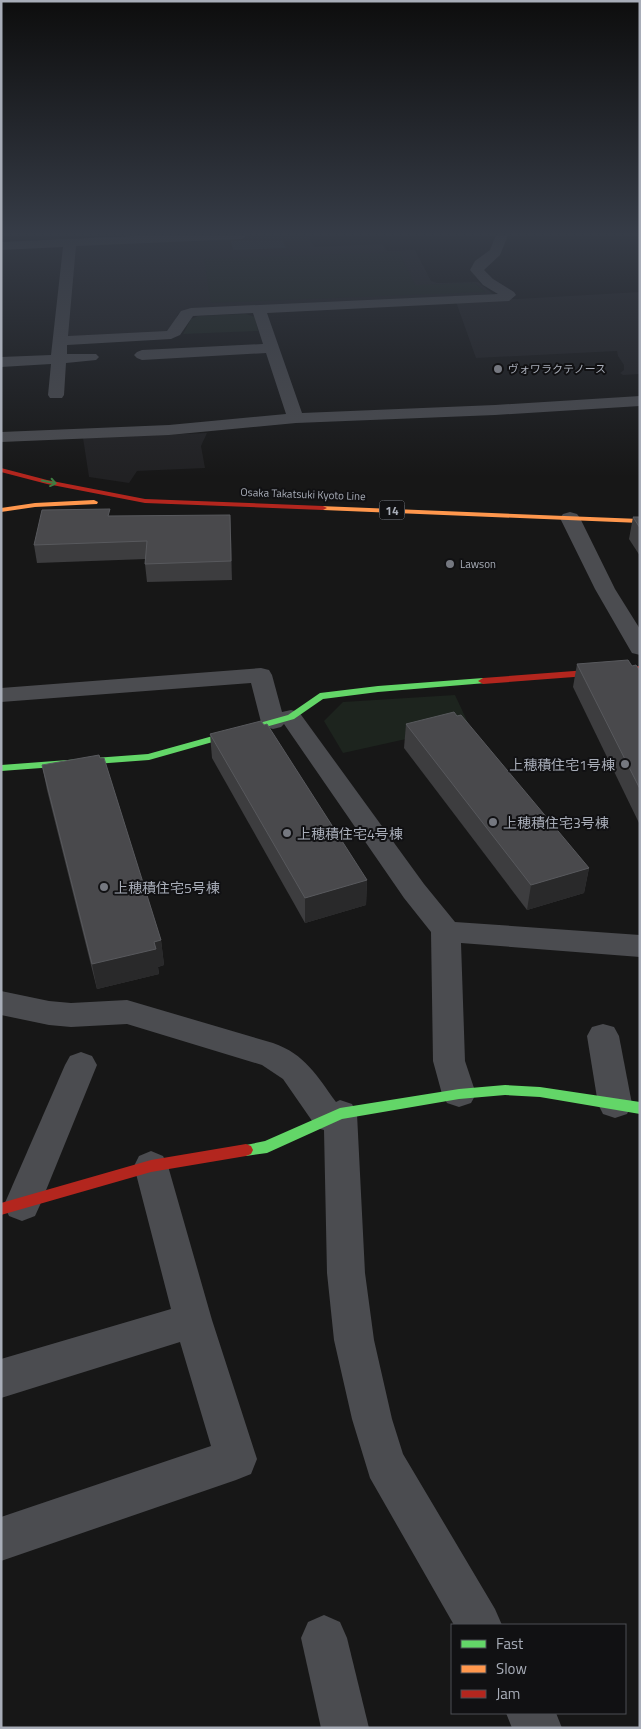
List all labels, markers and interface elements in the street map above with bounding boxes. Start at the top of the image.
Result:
place label: ヴォワラクテノース [508,361,606,377]
marker: ヴォワラクテノース [492,363,504,375]
one-way arrow [40,478,56,487]
street label: Osaka Takatsuki Kyoto Line [240,484,366,504]
road number: 14 [380,500,404,520]
place label: Lawson [460,556,496,572]
marker: Lawson [444,558,456,570]
place label: 上穂積住宅1号棟 [509,754,615,775]
marker: 上穂積住宅1号棟 [619,758,631,770]
place label: 上穂積住宅3号棟 [503,812,609,833]
marker: 上穂積住宅3号棟 [487,816,499,828]
place label: 上穂積住宅4号棟 [297,823,403,844]
marker: 上穂積住宅4号棟 [281,827,293,839]
place label: 上穂積住宅5号棟 [114,877,220,898]
marker: 上穂積住宅5号棟 [98,881,110,893]
legend [451,1624,626,1714]
text: Fast [496,1632,524,1655]
text: Slow [496,1657,527,1680]
text: Jam [496,1682,520,1705]

